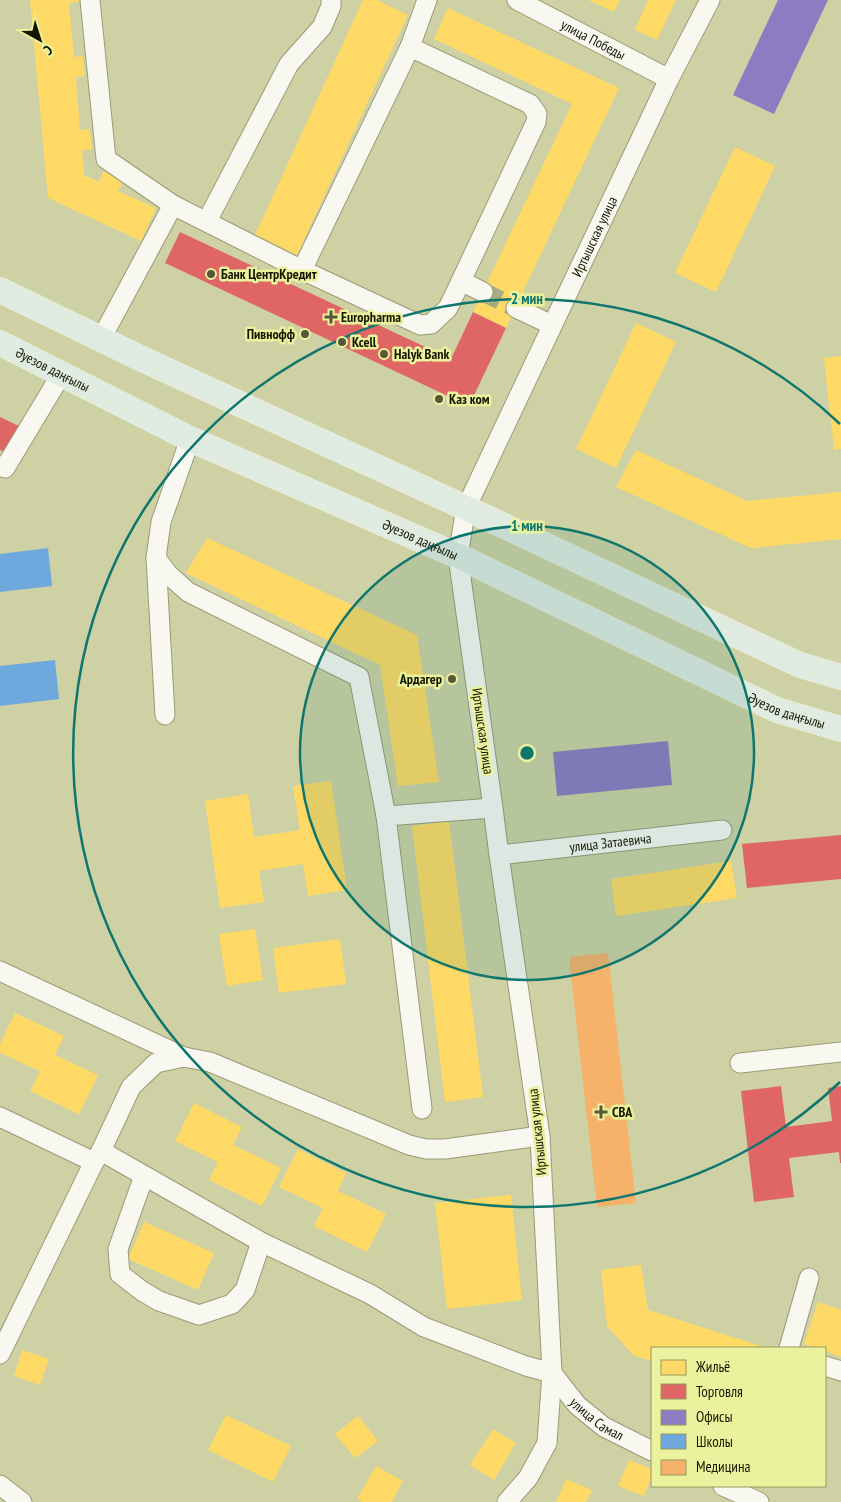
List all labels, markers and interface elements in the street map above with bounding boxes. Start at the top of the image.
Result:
north arrow [15,15,65,65]
street label: улица Победы [558,15,629,64]
text: С [40,41,56,59]
street label: Иртышская улица [568,193,621,280]
place label: Банк ЦентрКредит [221,265,317,283]
marker: Банк ЦентрКредит [205,268,217,280]
text: 2 мин [511,289,543,308]
place label: Europharma [341,308,401,326]
marker: Europharma [325,311,337,323]
place label: Пивнофф [247,325,295,343]
marker: Пивнофф [299,328,311,340]
place label: Kcell [352,333,377,351]
marker: Kcell [336,336,348,348]
street label: Әуезов даңғылы [13,343,93,396]
place label: Halyk Bank [394,345,449,363]
marker: Halyk Bank [378,348,390,360]
place label: Каз ком [449,390,490,408]
marker: Каз ком [433,393,445,405]
street label: Әуезов даңғылы [380,515,461,564]
text: 1 мин [511,516,543,535]
place label: Ардагер [399,670,442,688]
marker: Ардагер [446,673,458,685]
street label: Иртышская улица [468,687,498,775]
street label: Әуезов даңғылы [745,688,827,733]
centre of rings [518,744,536,762]
street label: улица Затаевича [568,829,652,856]
street label: Иртышская улица [524,1088,550,1176]
place label: СВА [612,1103,633,1121]
marker: СВА [594,1105,608,1119]
legend [651,1347,826,1487]
text: Жильё [695,1357,730,1376]
text: Торговля [696,1382,743,1401]
street label: улица Самал [566,1394,627,1444]
text: Офисы [696,1407,732,1426]
text: Школы [696,1432,733,1451]
text: Медицина [696,1457,750,1476]

